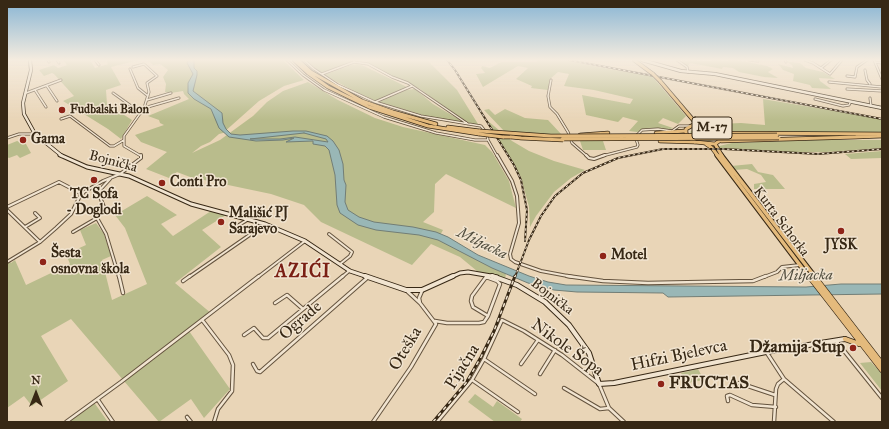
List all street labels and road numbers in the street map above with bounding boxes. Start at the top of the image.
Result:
road number: M-17 [692,117,732,139]
street label: Bojnička [87,147,139,177]
street label: Kurta Schorka [749,184,813,260]
street label: Bojnička [527,275,577,319]
street label: Ograde [275,297,327,345]
street label: Nikole Šopa [527,315,607,381]
street label: Oteška [385,323,427,375]
street label: Hifzi Bjelevca [629,336,729,376]
street label: Pijačna [441,341,485,393]

